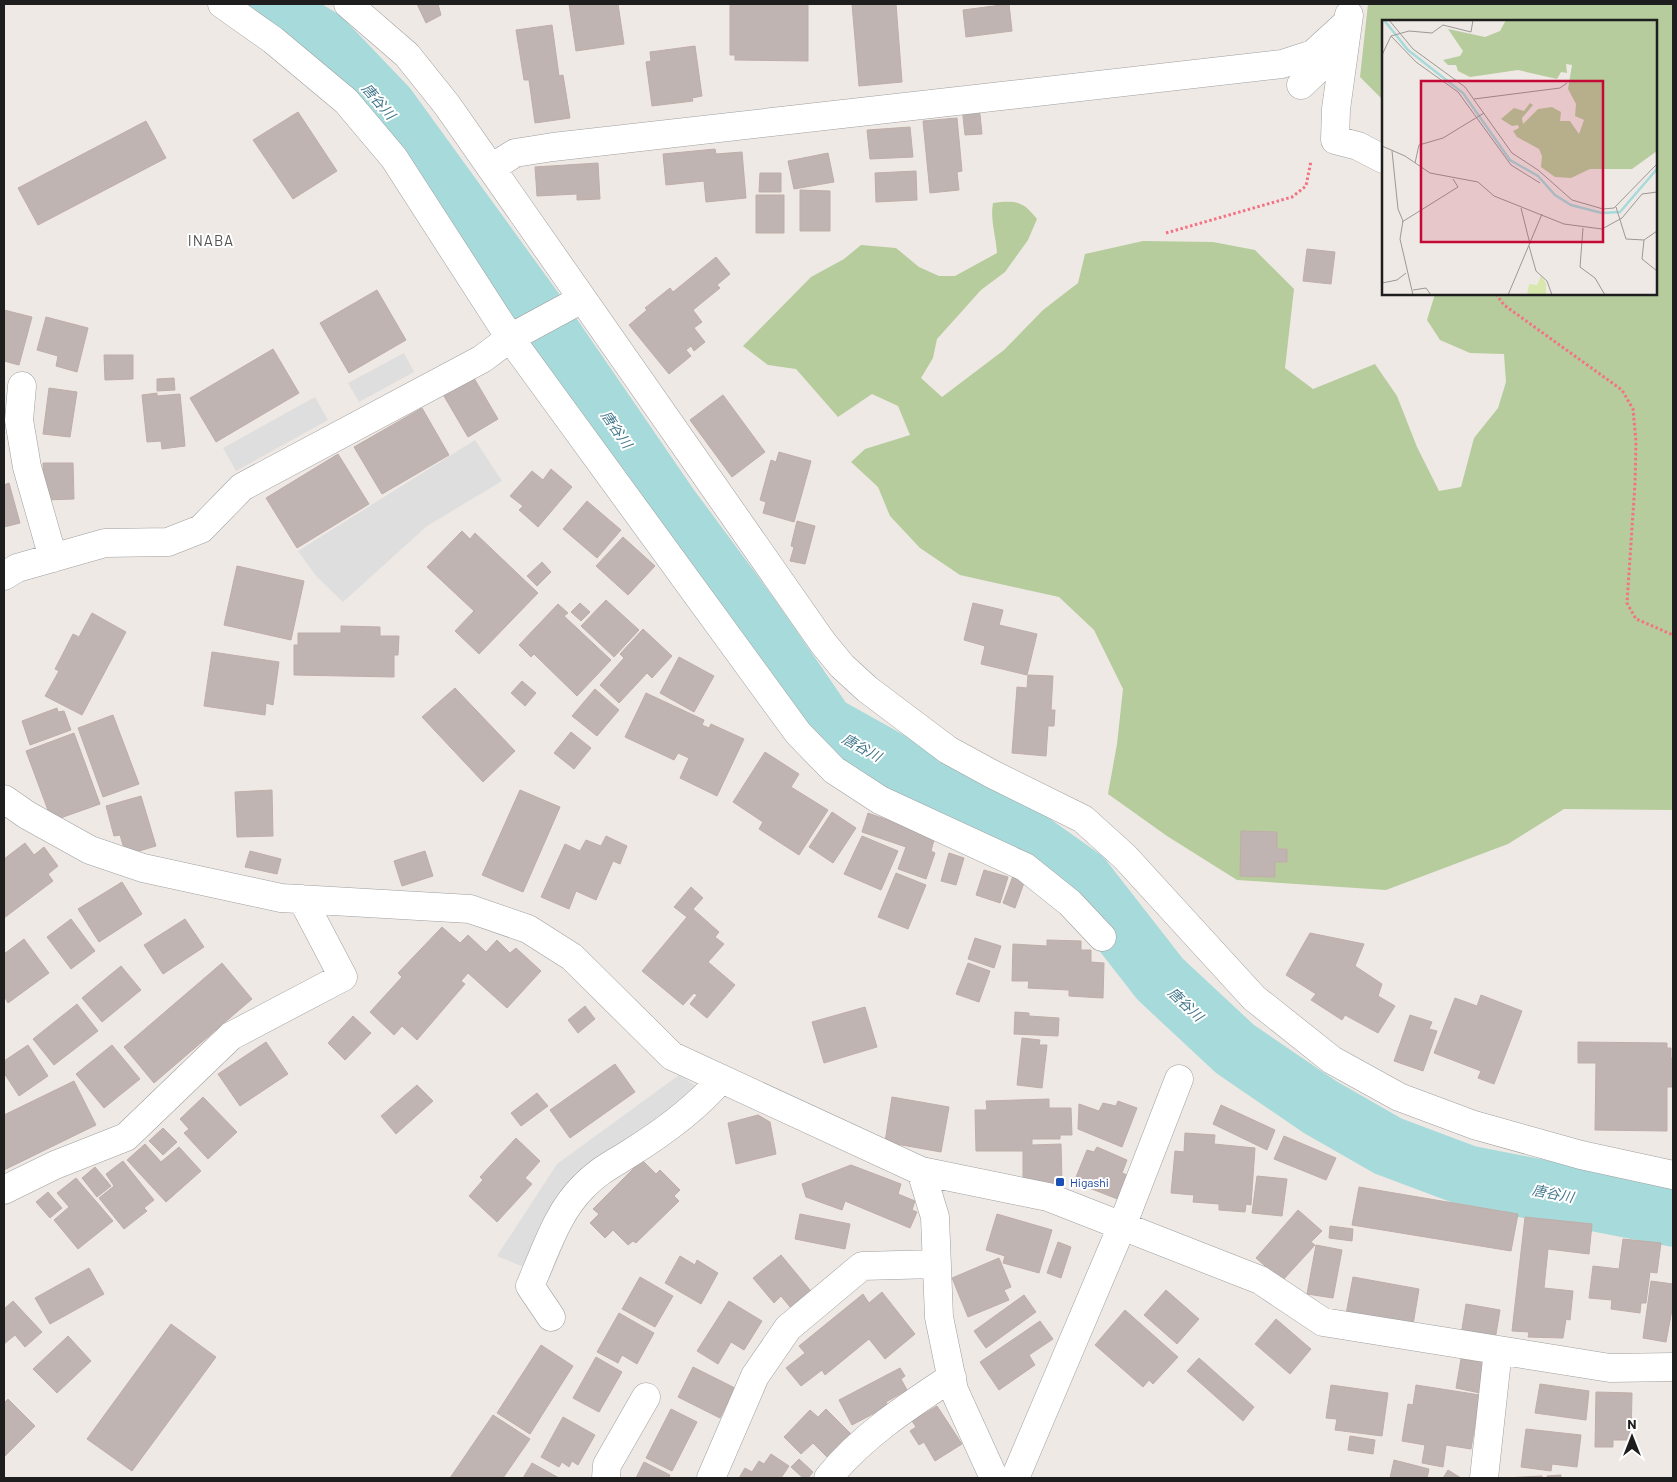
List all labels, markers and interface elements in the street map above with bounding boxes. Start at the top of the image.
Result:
inset map [1382,20,1657,295]
water label: 唐谷川 [359,80,401,124]
district label: INABA [188,231,234,249]
water label: 唐谷川 [598,407,637,453]
water label: 唐谷川 [840,729,886,766]
water label: 唐谷川 [1165,983,1209,1026]
place label: Higashi [1070,1175,1109,1189]
marker: Higashi [1054,1176,1066,1188]
water label: 唐谷川 [1531,1181,1577,1206]
north arrow [1607,1412,1657,1462]
text: N [1627,1415,1637,1432]

